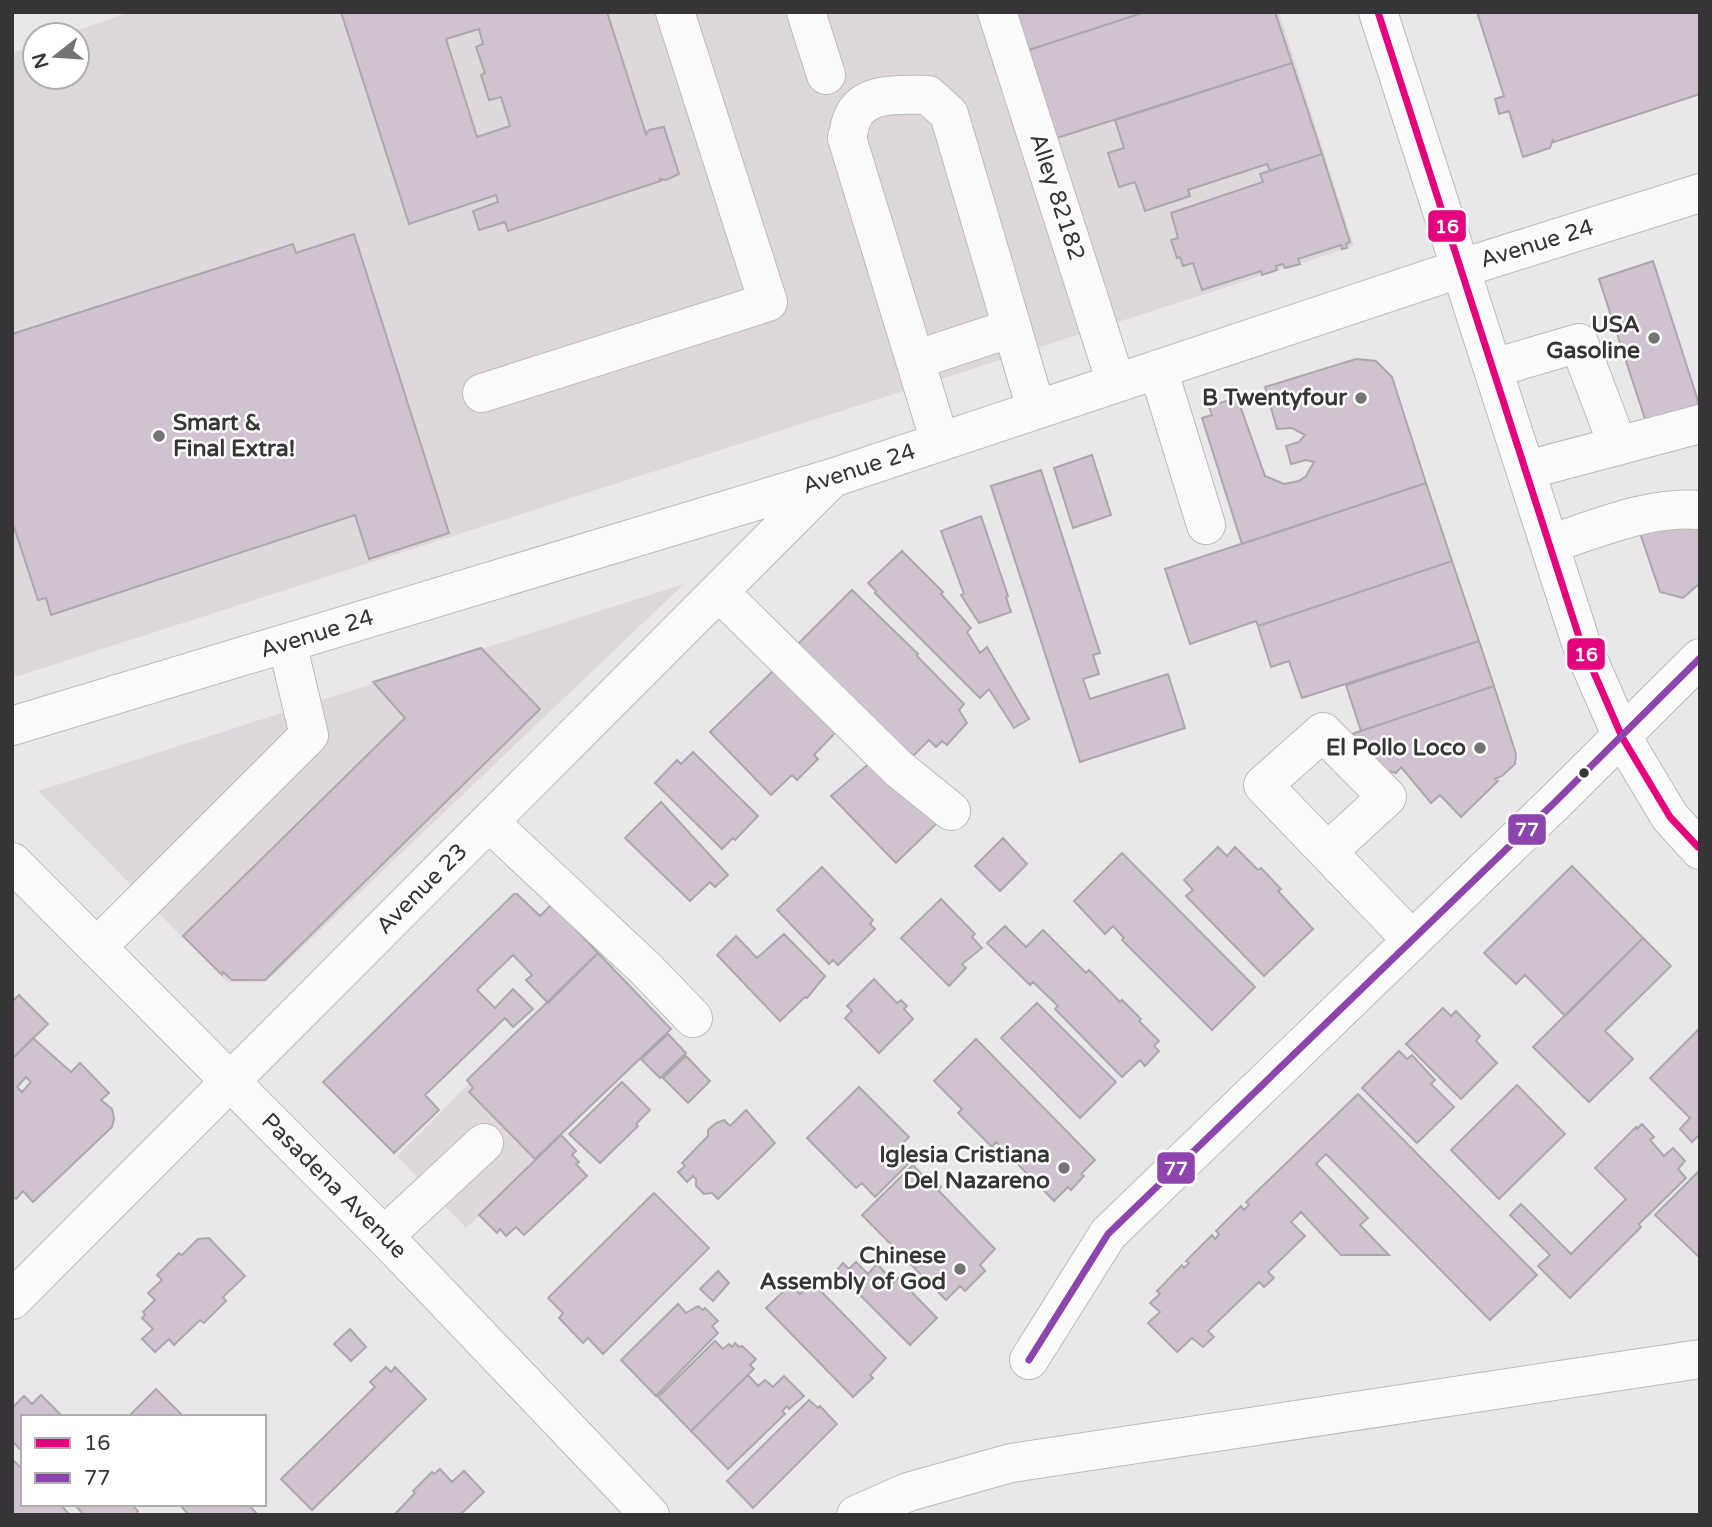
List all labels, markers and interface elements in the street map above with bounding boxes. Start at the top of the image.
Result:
north arrow [21,21,91,91]
text: N [28,50,53,71]
street label: Alley 82182 [1023,130,1091,264]
line badge: 16 [1427,209,1467,243]
street label: Avenue 24 [1477,213,1597,275]
text: 16 [1435,216,1459,238]
place label: USA Gasoline [1546,311,1640,365]
marker: USA Gasoline [1646,330,1662,346]
place label: B Twentyfour [1202,384,1348,412]
marker: B Twentyfour [1353,390,1369,406]
place label: Smart & Final Extra! [173,409,295,463]
marker: Smart & Final Extra! [151,428,167,444]
street label: Avenue 24 [799,438,919,500]
street label: Avenue 24 [257,603,377,665]
line badge: 16 [1566,637,1606,671]
text: 16 [1574,644,1598,666]
place label: El Pollo Loco [1326,734,1466,762]
marker: El Pollo Loco [1472,740,1488,756]
unlabelled marker [1577,766,1591,780]
line badge: 77 [1507,813,1547,846]
text: 77 [1515,819,1539,841]
street label: Avenue 23 [371,838,473,940]
street label: Pasadena Avenue [255,1107,413,1265]
place label: Iglesia Cristiana Del Nazareno [879,1141,1050,1195]
line badge: 77 [1156,1151,1196,1185]
text: 77 [1164,1158,1188,1180]
marker: Iglesia Cristiana Del Nazareno [1056,1160,1072,1176]
place label: Chinese Assembly of God [760,1242,946,1296]
marker: Chinese Assembly of God [952,1261,968,1277]
legend [21,1415,266,1506]
text: 16 [84,1431,110,1456]
text: 77 [84,1466,110,1491]

